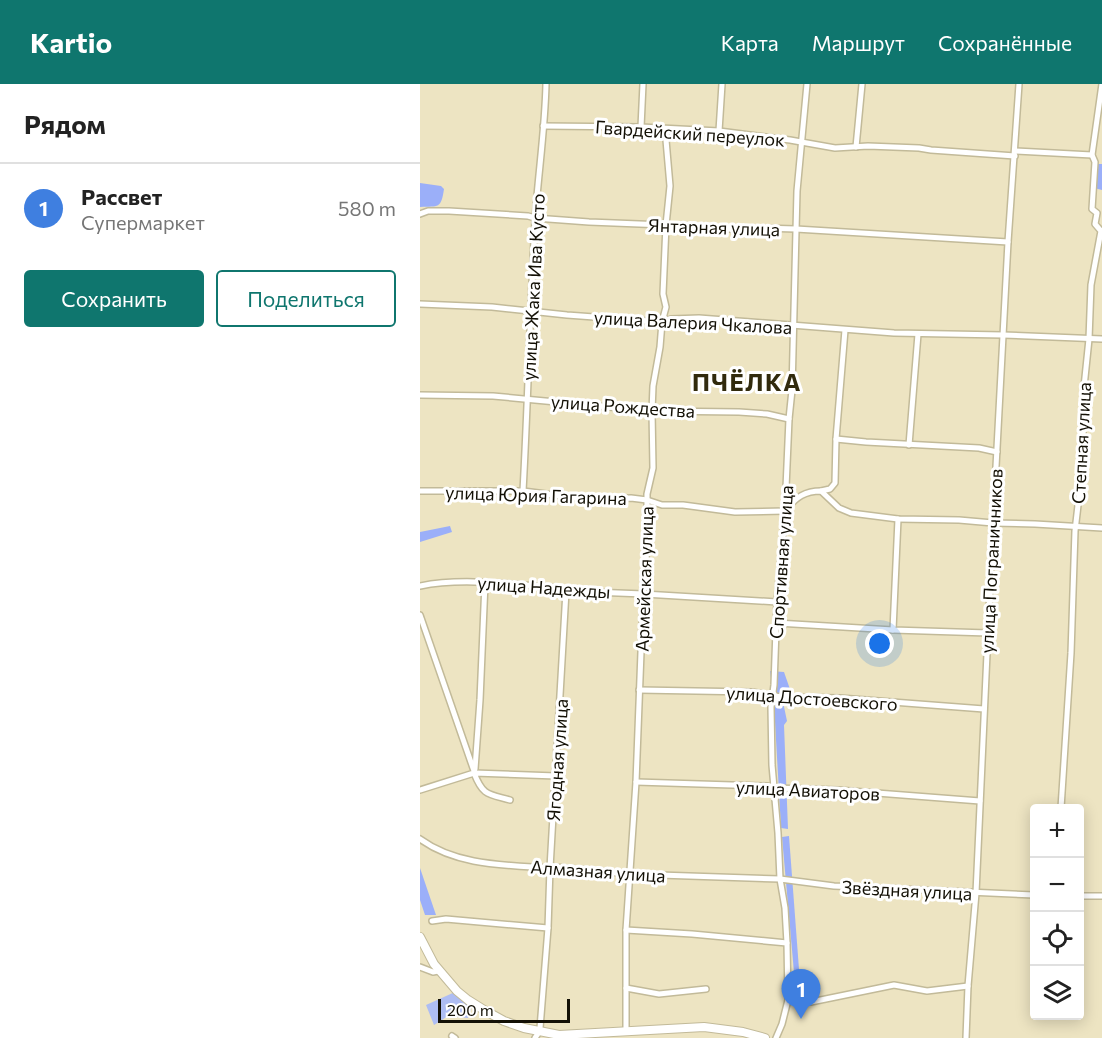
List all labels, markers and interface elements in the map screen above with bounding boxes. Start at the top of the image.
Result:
text: Kartio [30,25,112,59]
text: Карта [721,30,779,55]
text: Маршрут [812,30,905,55]
text: Сохранённые [938,30,1072,55]
text: Рядом [24,108,106,139]
street label: Гвардейский переулок [594,115,786,151]
text: Рассвет [81,183,162,210]
street label: улица Жака Ива Кусто [517,193,549,381]
text: 1 [39,196,48,220]
text: 580 m [338,196,396,220]
text: Супермаркет [81,210,205,234]
street label: Янтарная улица [647,214,781,240]
button: Сохранить [24,270,204,327]
button: Поделиться [216,270,396,327]
street label: улица Валерия Чкалова [593,306,793,338]
district label: ПЧЁЛКА [692,367,802,396]
street label: Степная улица [1067,382,1095,504]
street label: улица Рождества [550,390,696,422]
street label: улица Пограничников [975,468,1007,654]
street label: улица Юрия Гагарина [445,481,627,509]
street label: Спортивная улица [765,485,797,639]
street label: Армейская улица [630,506,658,652]
street label: улица Надежды [477,571,611,603]
your location [865,629,894,658]
street label: улица Достоевского [725,681,899,715]
street label: Ягодная улица [542,698,572,822]
street label: улица Авиаторов [735,775,881,805]
map controls [1030,804,1084,1020]
button: + [1030,804,1084,858]
street label: Алмазная улица [530,855,666,887]
button: − [1030,858,1084,912]
street label: Звёздная улица [841,876,973,904]
button: locate [1030,912,1084,966]
button: layers [1030,966,1084,1020]
pin: 1 [782,970,820,1019]
scale bar [438,996,570,1024]
text: 200 m [447,1000,494,1019]

